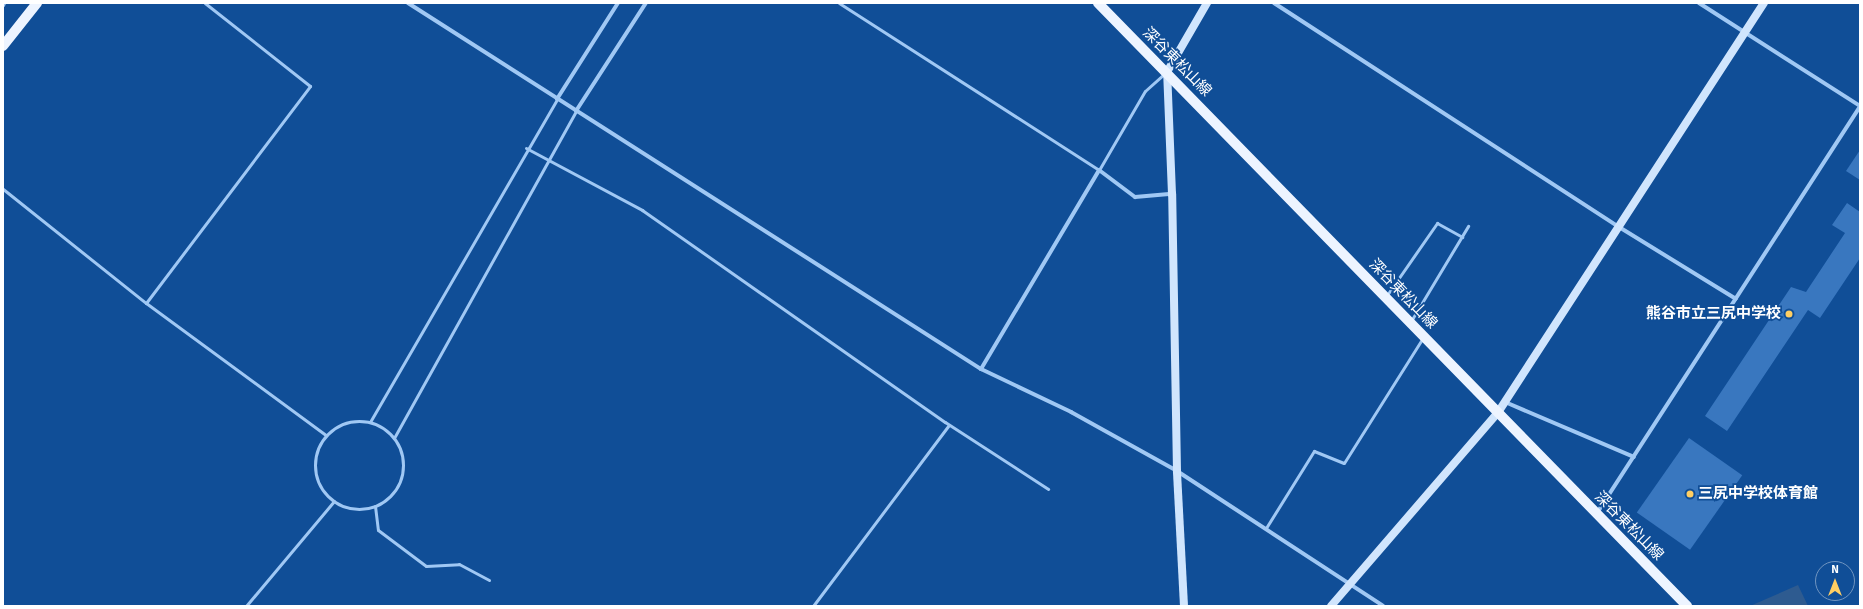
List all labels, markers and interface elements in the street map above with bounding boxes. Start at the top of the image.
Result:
street label: 深谷東松山線 [1139,24,1215,100]
street label: 深谷東松山線 [1365,255,1441,333]
place label: 熊谷市立三尻中学校 [1646,305,1781,323]
marker: 熊谷市立三尻中学校 [1784,309,1794,319]
place label: 三尻中学校体育館 [1698,485,1818,503]
street label: 深谷東松山線 [1591,488,1667,564]
marker: 三尻中学校体育館 [1685,489,1695,499]
north arrow [1815,561,1855,601]
text: N [1831,563,1839,576]

